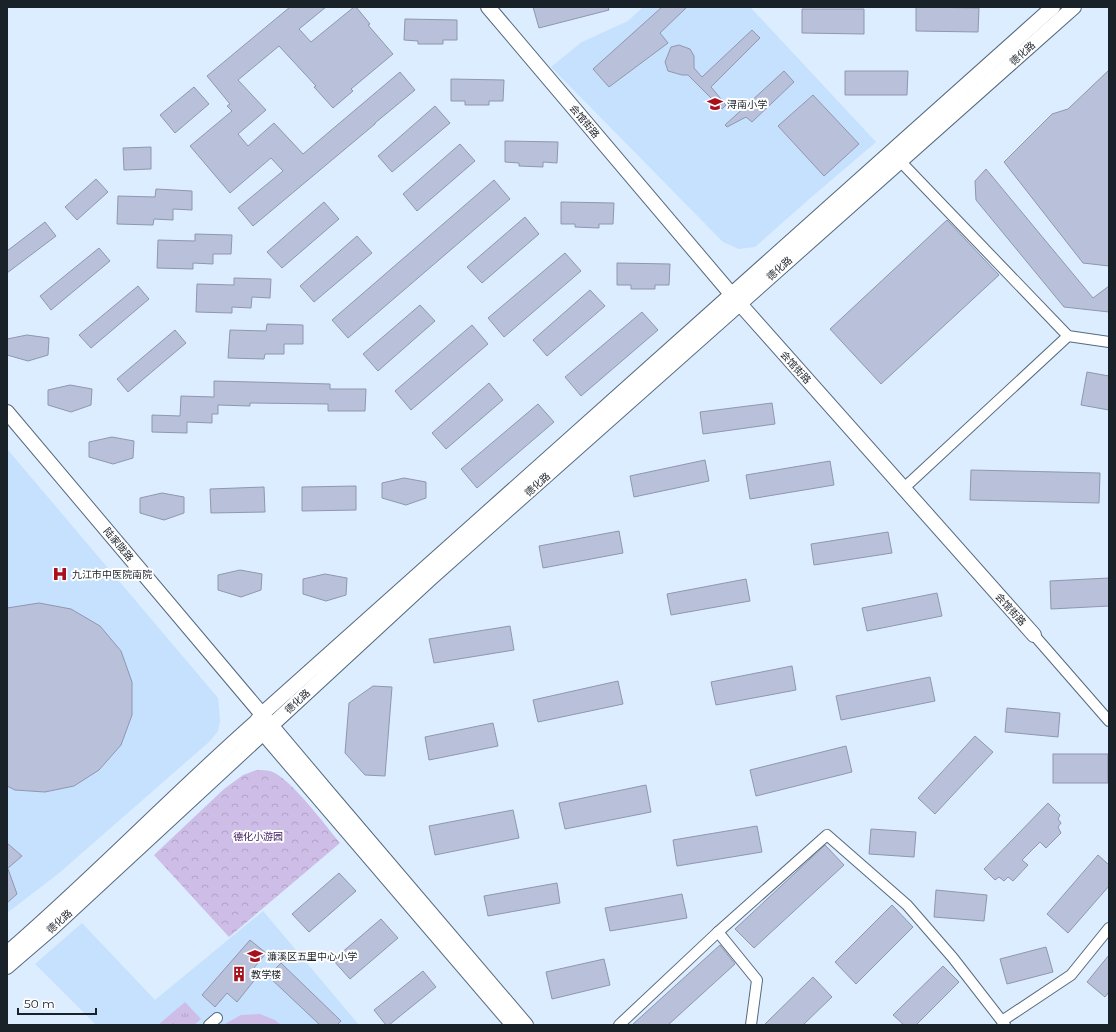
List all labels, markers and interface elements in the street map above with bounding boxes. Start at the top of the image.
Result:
street label: 德化路 [1007,39,1038,68]
school or university icon: 浔南小学 [706,95,724,113]
place label: 浔南小学 [727,98,767,111]
street label: 会馆街路 [567,102,602,141]
street label: 德化路 [764,254,795,283]
street label: 会馆街路 [777,348,814,387]
street label: 德化路 [522,470,553,499]
street label: 陆家陇路 [101,525,136,564]
hospital icon: 九江市中医院南院 [51,565,69,583]
place label: 九江市中医院南院 [72,568,152,581]
street label: 会馆街路 [992,590,1029,629]
street label: 德化路 [282,686,313,716]
park label: 德化小游园 [233,830,283,843]
street label: 德化路 [44,907,75,936]
school or university icon: 濂溪区五里中心小学 [246,947,264,965]
place label: 濂溪区五里中心小学 [267,950,357,963]
building icon: 教学楼 [230,965,248,983]
place label: 教学楼 [251,968,281,981]
scale bar [18,990,96,1016]
text: 50 m [24,996,55,1011]

